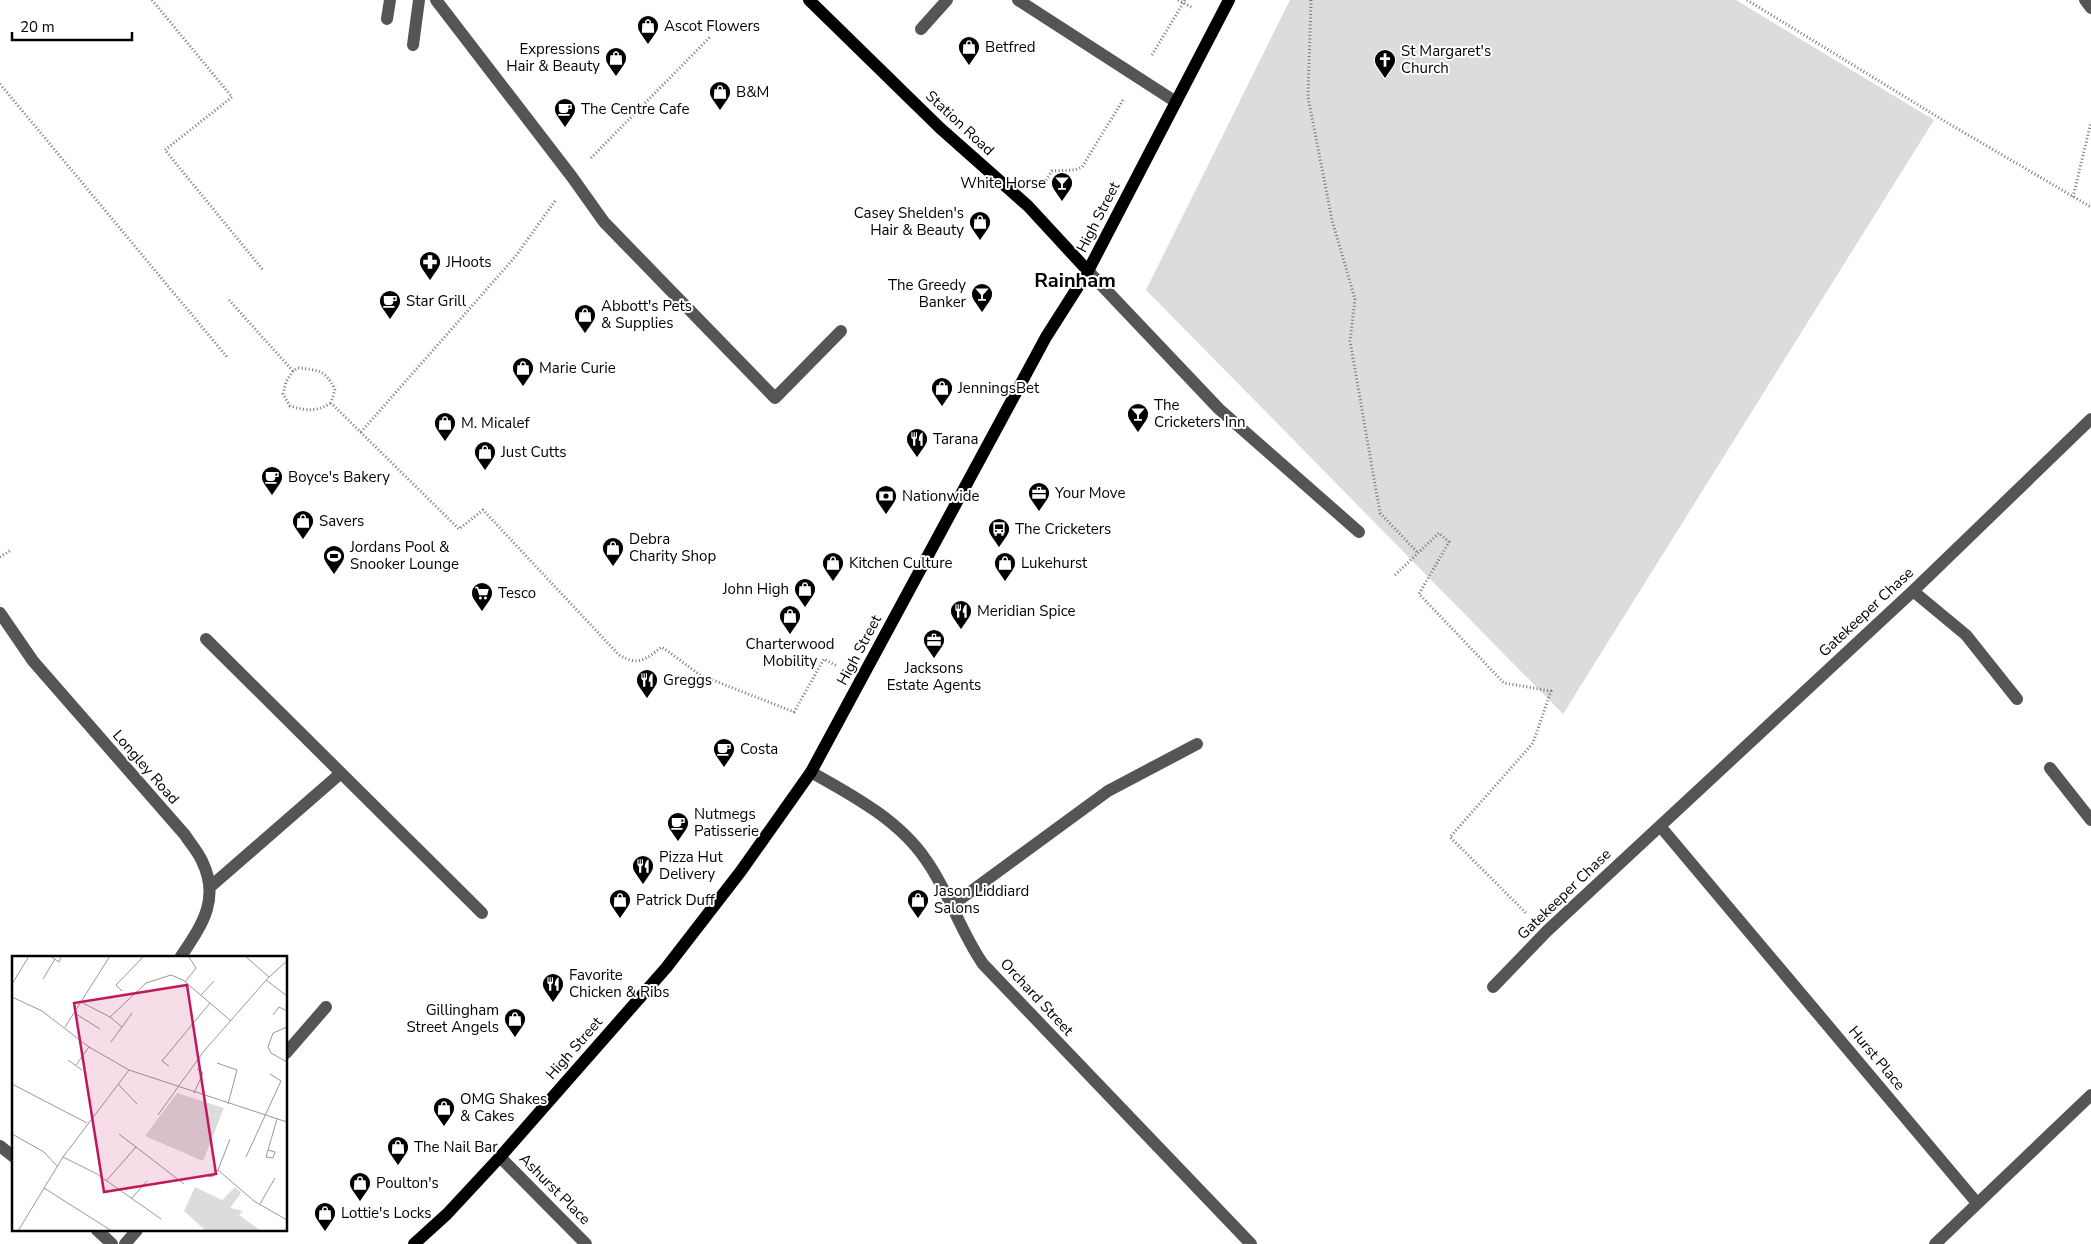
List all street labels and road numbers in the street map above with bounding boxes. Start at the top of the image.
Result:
street label: Station Road [921,86,999,160]
street label: High Street [1072,178,1125,256]
street label: Gatekeeper Chase [1814,563,1918,661]
street label: High Street [832,611,886,689]
street label: Longley Road [108,726,184,808]
street label: Gatekeeper Chase [1513,844,1615,944]
street label: Orchard Street [996,954,1079,1041]
street label: High Street [541,1012,607,1084]
street label: Hurst Place [1844,1022,1910,1094]
street label: Ashurst Place [515,1149,595,1229]

